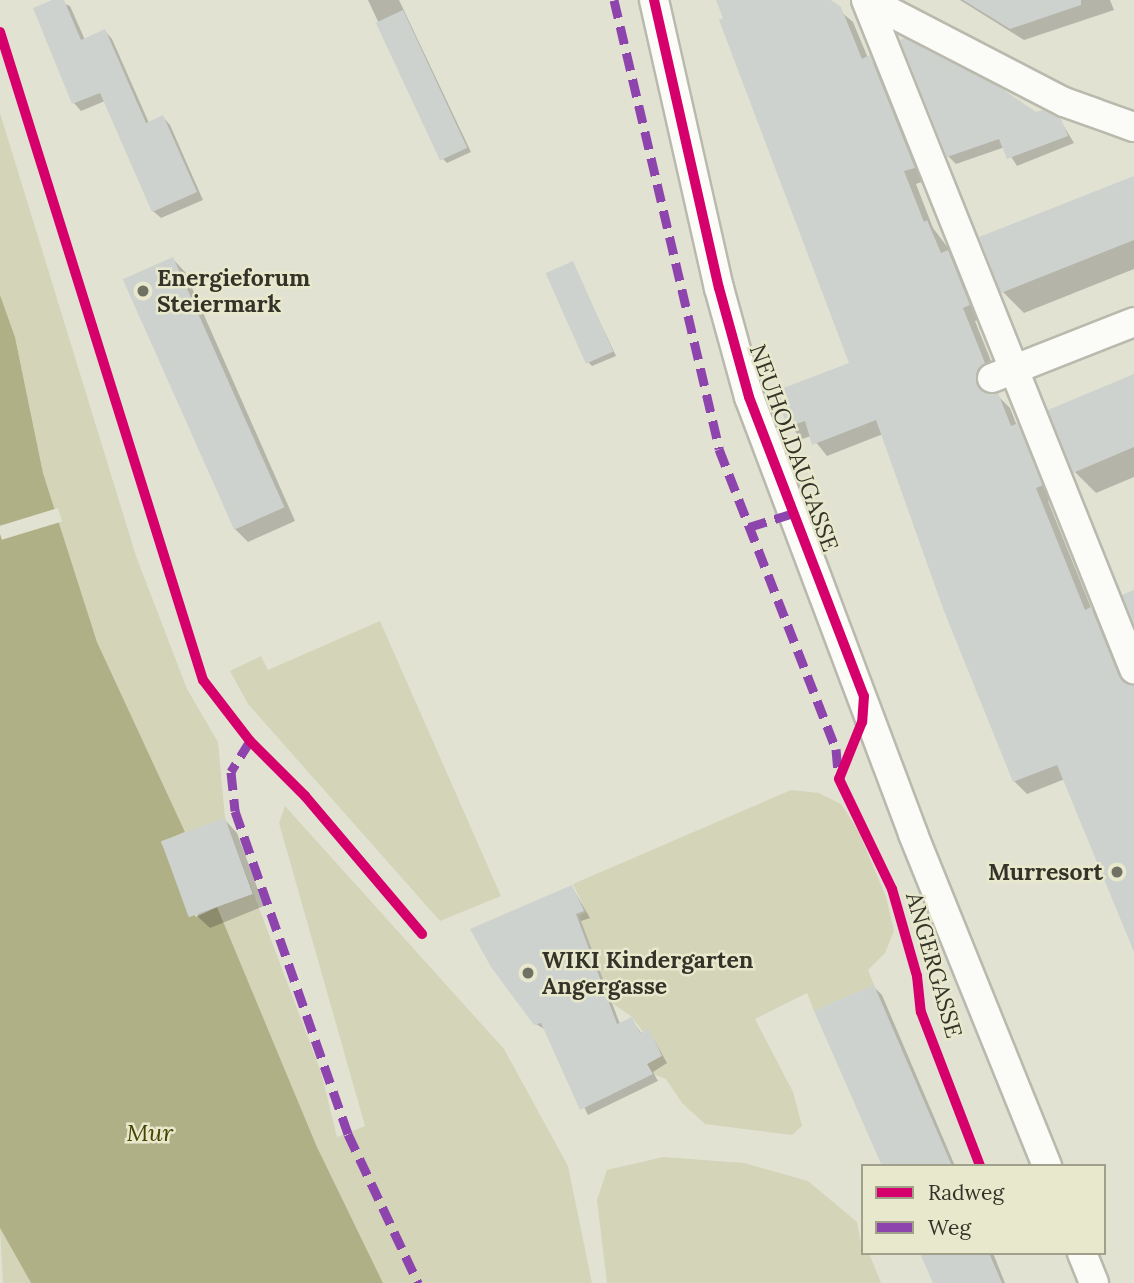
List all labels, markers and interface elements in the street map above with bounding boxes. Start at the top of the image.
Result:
place label: Energieforum Steiermark [157,264,310,318]
marker: Energieforum Steiermark [135,283,151,299]
street label: NEUHOLDAUGASSE [744,341,844,555]
place label: Murresort [988,858,1103,886]
marker: Murresort [1109,864,1125,880]
street label: ANGERGASSE [900,889,968,1041]
place label: WIKI Kindergarten Angergasse [542,946,753,1000]
marker: WIKI Kindergarten Angergasse [520,965,536,981]
water label: Mur [127,1119,173,1147]
legend [861,1164,1106,1255]
text: Radweg [928,1179,1004,1206]
text: Weg [928,1214,971,1241]

